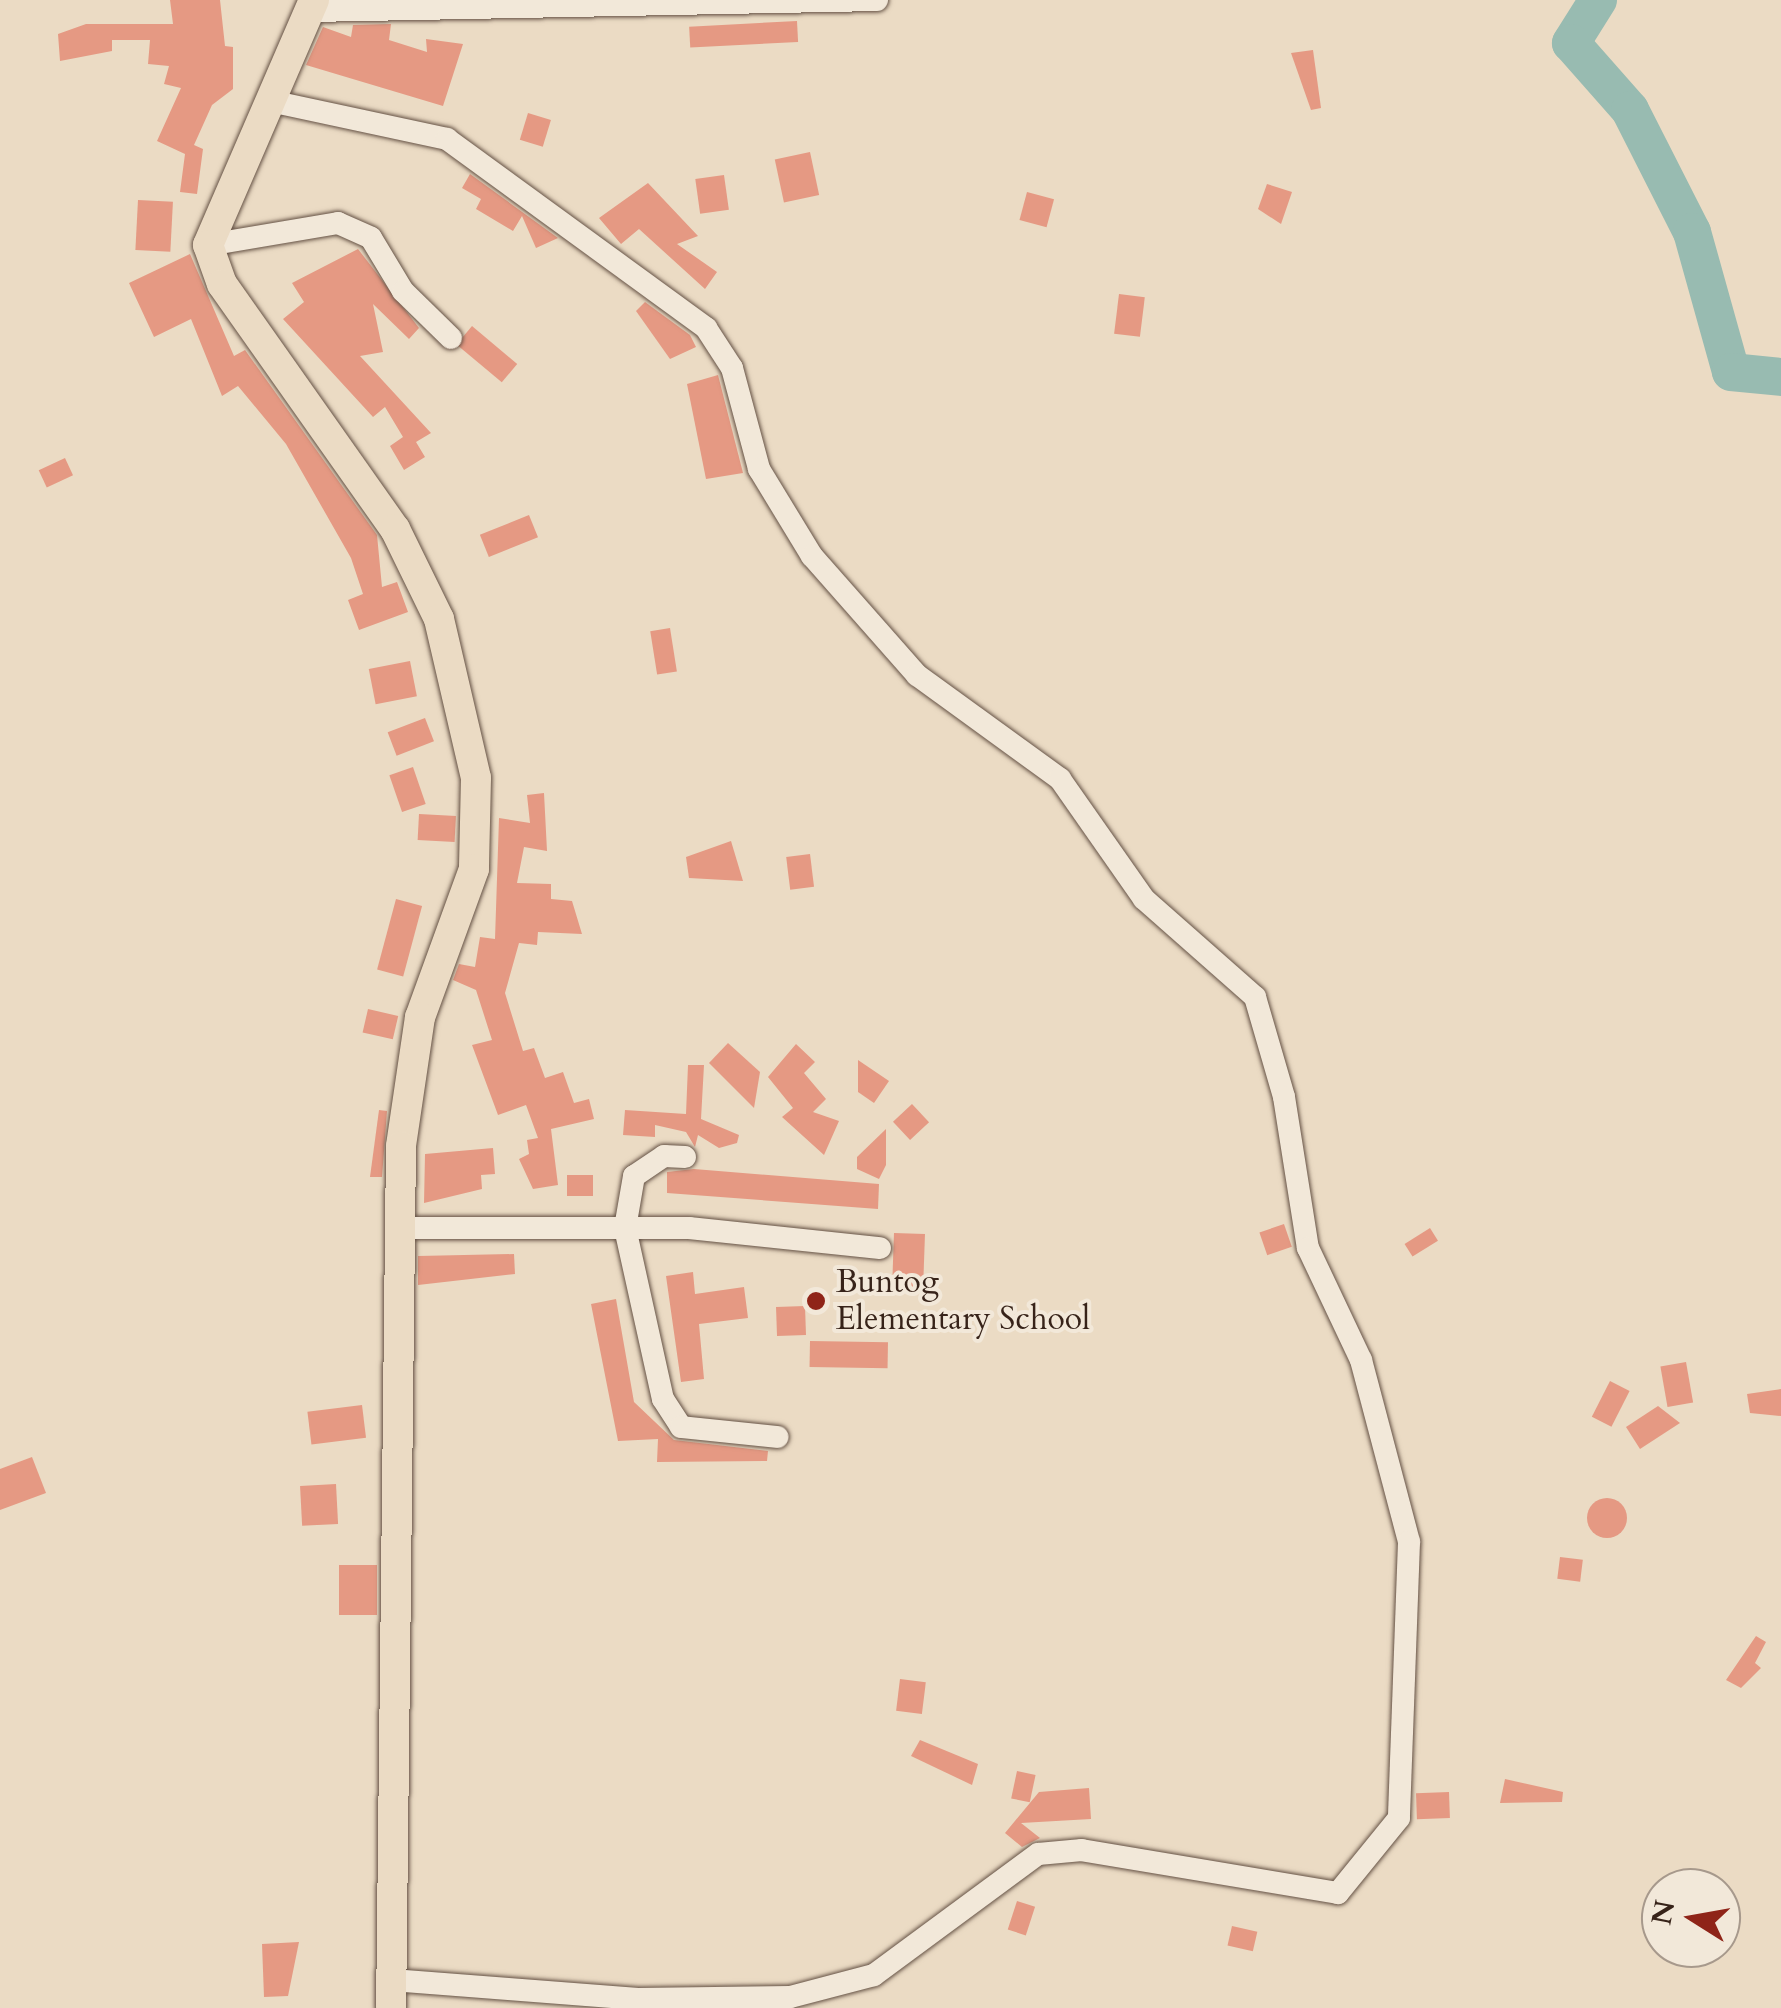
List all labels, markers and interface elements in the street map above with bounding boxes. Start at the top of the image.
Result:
place label: Buntog Elementary School [836,1264,1090,1339]
marker: Buntog Elementary School [805,1290,827,1312]
north arrow [1641,1868,1741,1968]
text: N [1643,1897,1684,1928]

